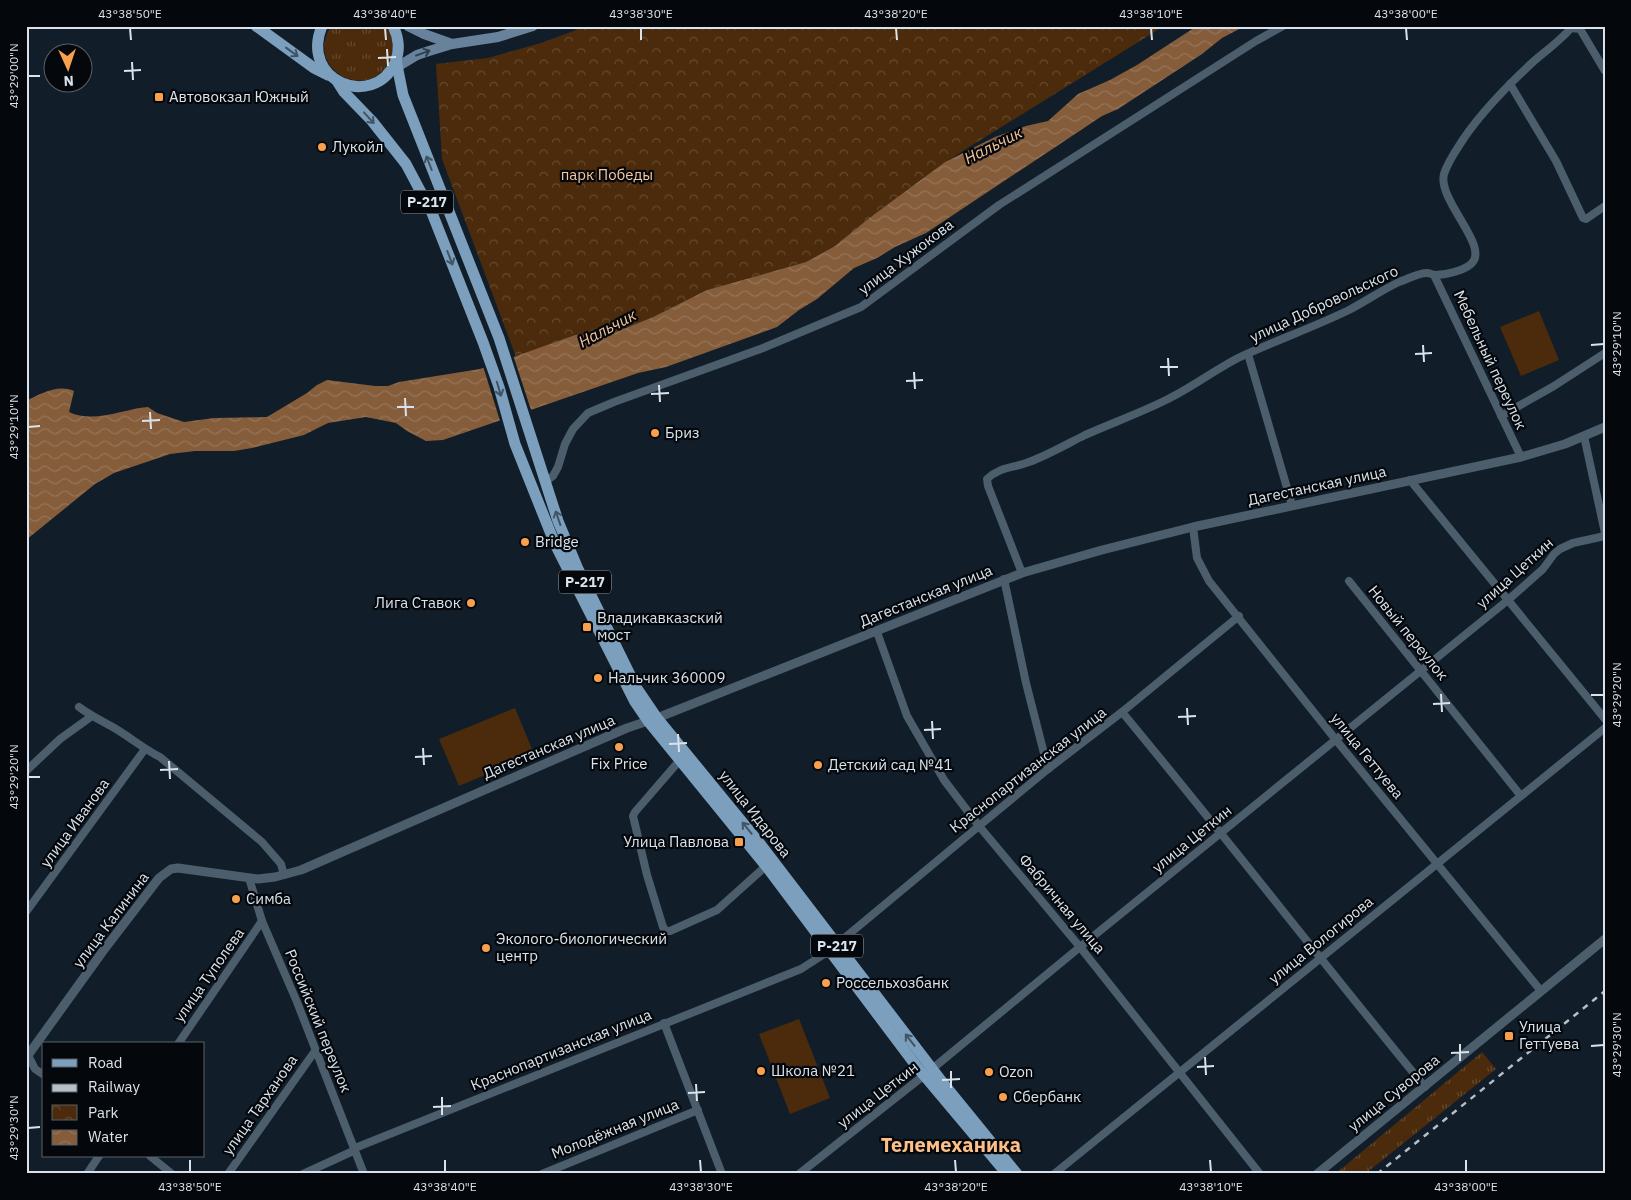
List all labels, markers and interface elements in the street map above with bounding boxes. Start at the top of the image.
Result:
text: 43°38'50"E [98,6,162,21]
text: 43°38'40"E [353,6,417,21]
text: 43°38'30"E [609,6,673,21]
text: 43°38'20"E [864,6,928,21]
text: 43°38'10"E [1119,6,1183,21]
text: 43°38'00"E [1374,6,1438,21]
north arrow [42,42,92,92]
text: 43°29'00"N [6,43,21,109]
one-way arrow [285,47,298,58]
one-way arrow [415,48,431,57]
text: N [63,72,74,90]
place label: Автовокзал Южный [169,87,309,106]
marker: Автовокзал Южный [153,91,165,103]
one-way arrow [363,111,375,124]
water label: Нальчик [961,122,1026,168]
place label: Лукойл [332,137,383,156]
marker: Лукойл [316,141,328,153]
one-way arrow [424,155,433,170]
park label: парк Победы [561,165,653,184]
road number: Р-217 [401,190,453,213]
street label: улица Хужокова [854,215,957,299]
one-way arrow [446,249,455,265]
street label: улица Добровольского [1247,261,1401,346]
street label: Мебельный переулок [1450,287,1531,432]
water label: Нальчик [575,304,640,352]
text: 43°29'10"N [1609,311,1624,377]
one-way arrow [495,380,505,396]
text: 43°29'10"N [6,394,21,460]
place label: Бриз [665,423,700,442]
marker: Бриз [649,427,661,439]
street label: Дагестанская улица [1246,462,1388,510]
one-way arrow [553,511,562,526]
place label: Bridge [535,532,579,551]
street label: улица Цеткин [1472,533,1557,612]
marker: Bridge [519,536,531,548]
street label: Дагестанская улица [857,560,995,631]
road number: Р-217 [559,570,611,594]
street label: Новый переулок [1364,581,1452,684]
place label: Лига Ставок [375,593,461,612]
marker: Лига Ставок [465,597,477,609]
place label: Владикавказский мост [597,608,723,644]
marker: Владикавказский мост [581,621,593,633]
text: 43°29'20"N [1609,662,1624,728]
place label: Нальчик 360009 [608,668,725,687]
marker: Нальчик 360009 [592,672,604,684]
street label: Краснопартизанская улица [946,703,1110,837]
street label: улица Геттуева [1327,709,1408,803]
street label: Дагестанская улица [480,710,618,783]
marker: Fix Price [613,741,625,753]
text: 43°29'20"N [6,744,21,810]
place label: Fix Price [590,754,648,773]
place label: Детский сад №41 [828,755,953,774]
marker: Детский сад №41 [812,759,824,771]
street label: улица Идарова [715,766,796,861]
street label: улица Иванова [36,774,113,871]
street label: улица Цеткин [1148,801,1235,877]
one-way arrow [742,822,753,835]
place label: Улица Павлова [623,832,729,851]
marker: Улица Павлова [733,836,745,848]
street label: Фабричная улица [1015,850,1110,958]
street label: улица Калинина [68,868,153,971]
place label: Симба [246,889,291,908]
street label: улица Вологирова [1265,892,1377,988]
marker: Симба [230,893,242,905]
street label: улица Туполева [169,924,248,1025]
place label: Эколого-биологический центр [496,929,667,965]
road number: Р-217 [811,934,863,958]
marker: Эколого-биологический центр [480,942,492,954]
street label: Российский переулок [281,946,356,1095]
place label: Россельхозбанк [836,973,949,992]
marker: Россельхозбанк [820,977,832,989]
street label: Краснопартизанская улица [468,1004,654,1095]
text: 43°29'30"N [1609,1012,1624,1078]
place label: Улица Геттуева [1519,1017,1579,1053]
marker: Улица Геттуева [1503,1030,1515,1042]
one-way arrow [904,1034,915,1047]
legend [42,1042,205,1158]
street label: улица Суворова [1344,1050,1443,1135]
street label: улица Тарханова [218,1051,301,1159]
text: Road [88,1053,123,1072]
street label: улица Цеткин [834,1057,922,1132]
place label: Школа №21 [771,1061,855,1080]
place label: Ozon [999,1062,1033,1081]
marker: Школа №21 [755,1065,767,1077]
marker: Ozon [983,1066,995,1078]
text: Railway [88,1077,141,1096]
place label: Сбербанк [1013,1087,1081,1106]
marker: Сбербанк [997,1091,1009,1103]
street label: Молодёжная улица [548,1094,681,1163]
text: 43°29'30"N [6,1095,21,1161]
text: Park [88,1103,118,1122]
text: Water [88,1127,129,1146]
district label: Телемеханика [881,1131,1021,1158]
text: 43°38'50"E [158,1179,222,1194]
text: 43°38'40"E [413,1179,477,1194]
text: 43°38'30"E [669,1179,733,1194]
text: 43°38'20"E [924,1179,988,1194]
text: 43°38'10"E [1179,1179,1243,1194]
text: 43°38'00"E [1434,1179,1498,1194]

